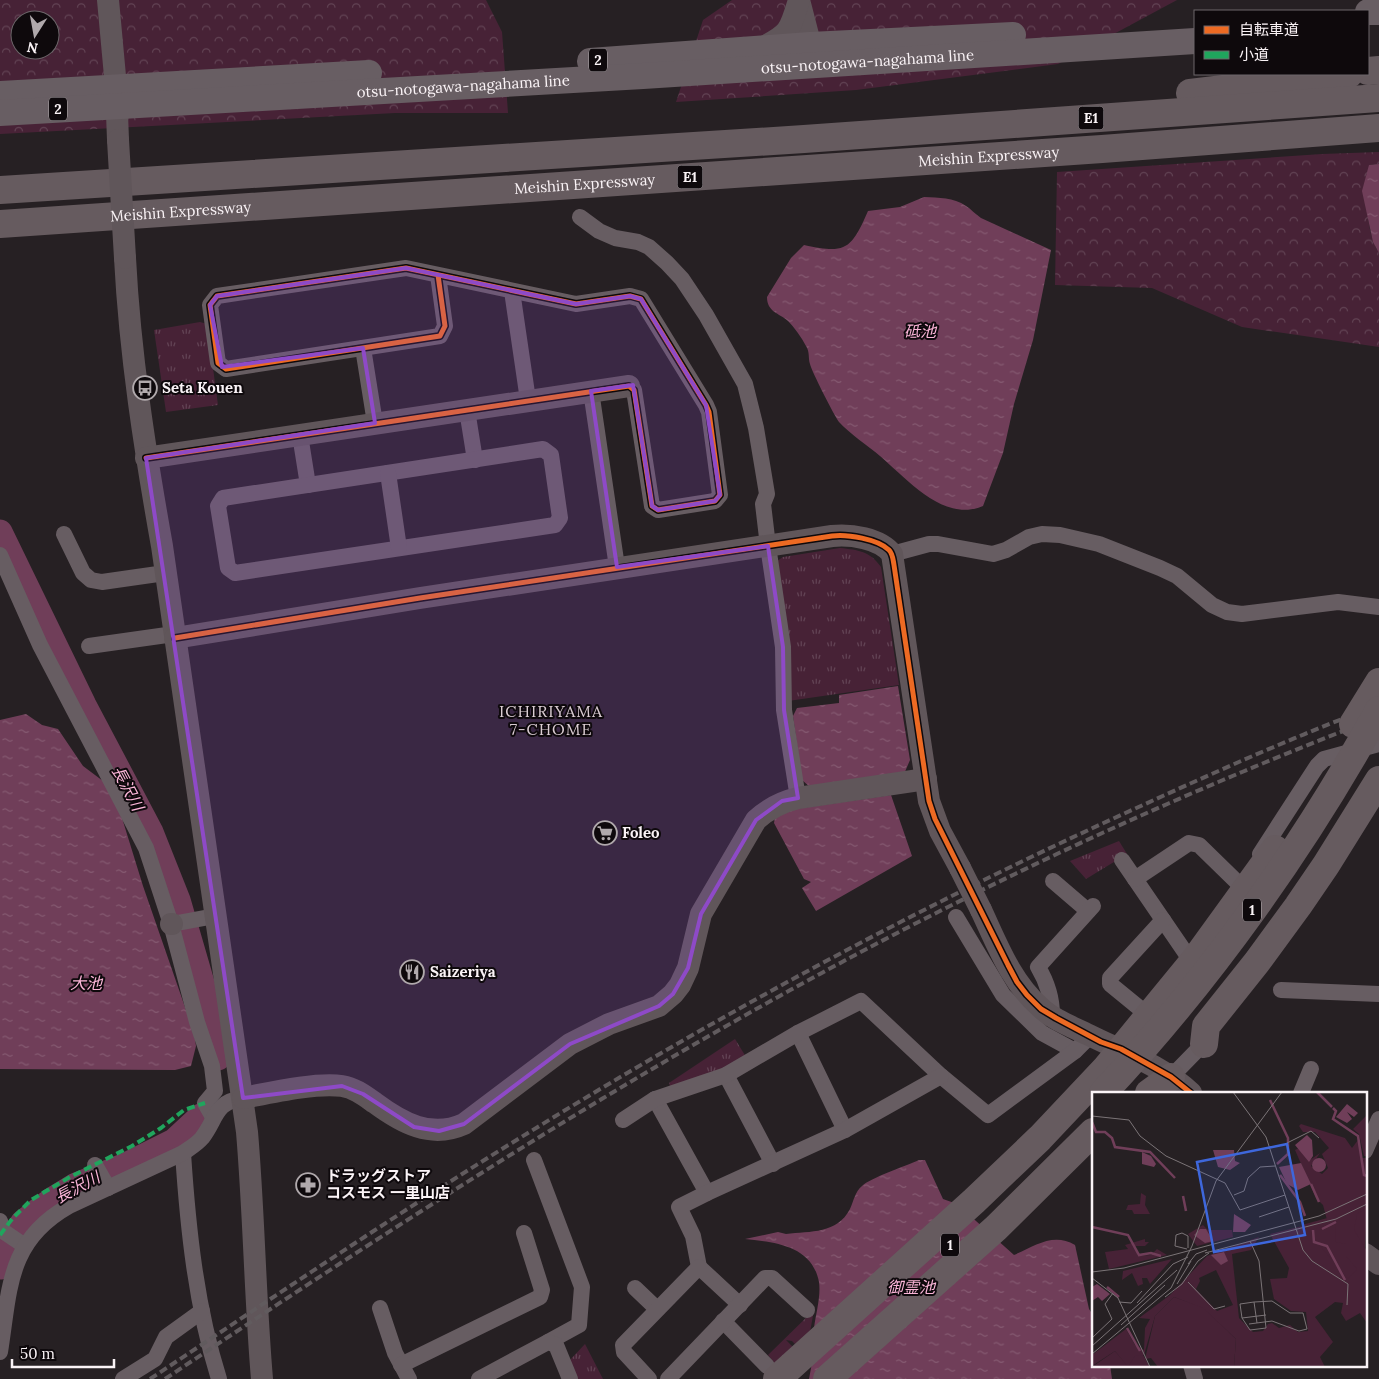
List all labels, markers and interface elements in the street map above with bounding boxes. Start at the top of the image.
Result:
north arrow [10,10,60,60]
legend [1194,10,1369,75]
text: 自転車道 [1239,20,1299,39]
text: N [25,38,40,58]
street label: otsu-notogawa-nagahama line [760,45,975,78]
text: 小道 [1239,45,1269,64]
road number: 2 [589,48,607,72]
street label: otsu-notogawa-nagahama line [356,70,570,101]
road number: 2 [49,98,67,120]
road number: E1 [1078,106,1104,130]
street label: Meishin Expressway [918,142,1060,170]
road number: E1 [678,166,702,188]
street label: Meishin Expressway [513,169,656,198]
street label: Meishin Expressway [109,197,252,225]
water label: 砥池 [904,321,938,341]
bus stop icon: Seta Kouen [132,375,158,401]
place label: Seta Kouen [162,378,243,397]
district label: ICHIRIYAMA 7-CHOME [499,701,603,739]
water label: 長沢川 [108,762,149,816]
supermarket icon: Foleo [592,820,618,846]
place label: Foleo [622,823,660,842]
road number: 1 [1243,898,1261,922]
restaurant icon: Saizeriya [399,959,425,985]
place label: Saizeriya [430,962,496,981]
water label: 大池 [70,973,104,993]
inset map [1092,1092,1366,1366]
water label: 長沢川 [51,1166,105,1207]
place label: ドラッグストア コスモス 一里山店 [326,1166,450,1202]
pharmacy icon: ドラッグストア コスモス 一里山店 [295,1172,321,1198]
road number: 1 [941,1234,959,1256]
water label: 御霊池 [887,1277,937,1297]
scale bar [12,1336,115,1368]
text: 50 m [20,1344,55,1363]

